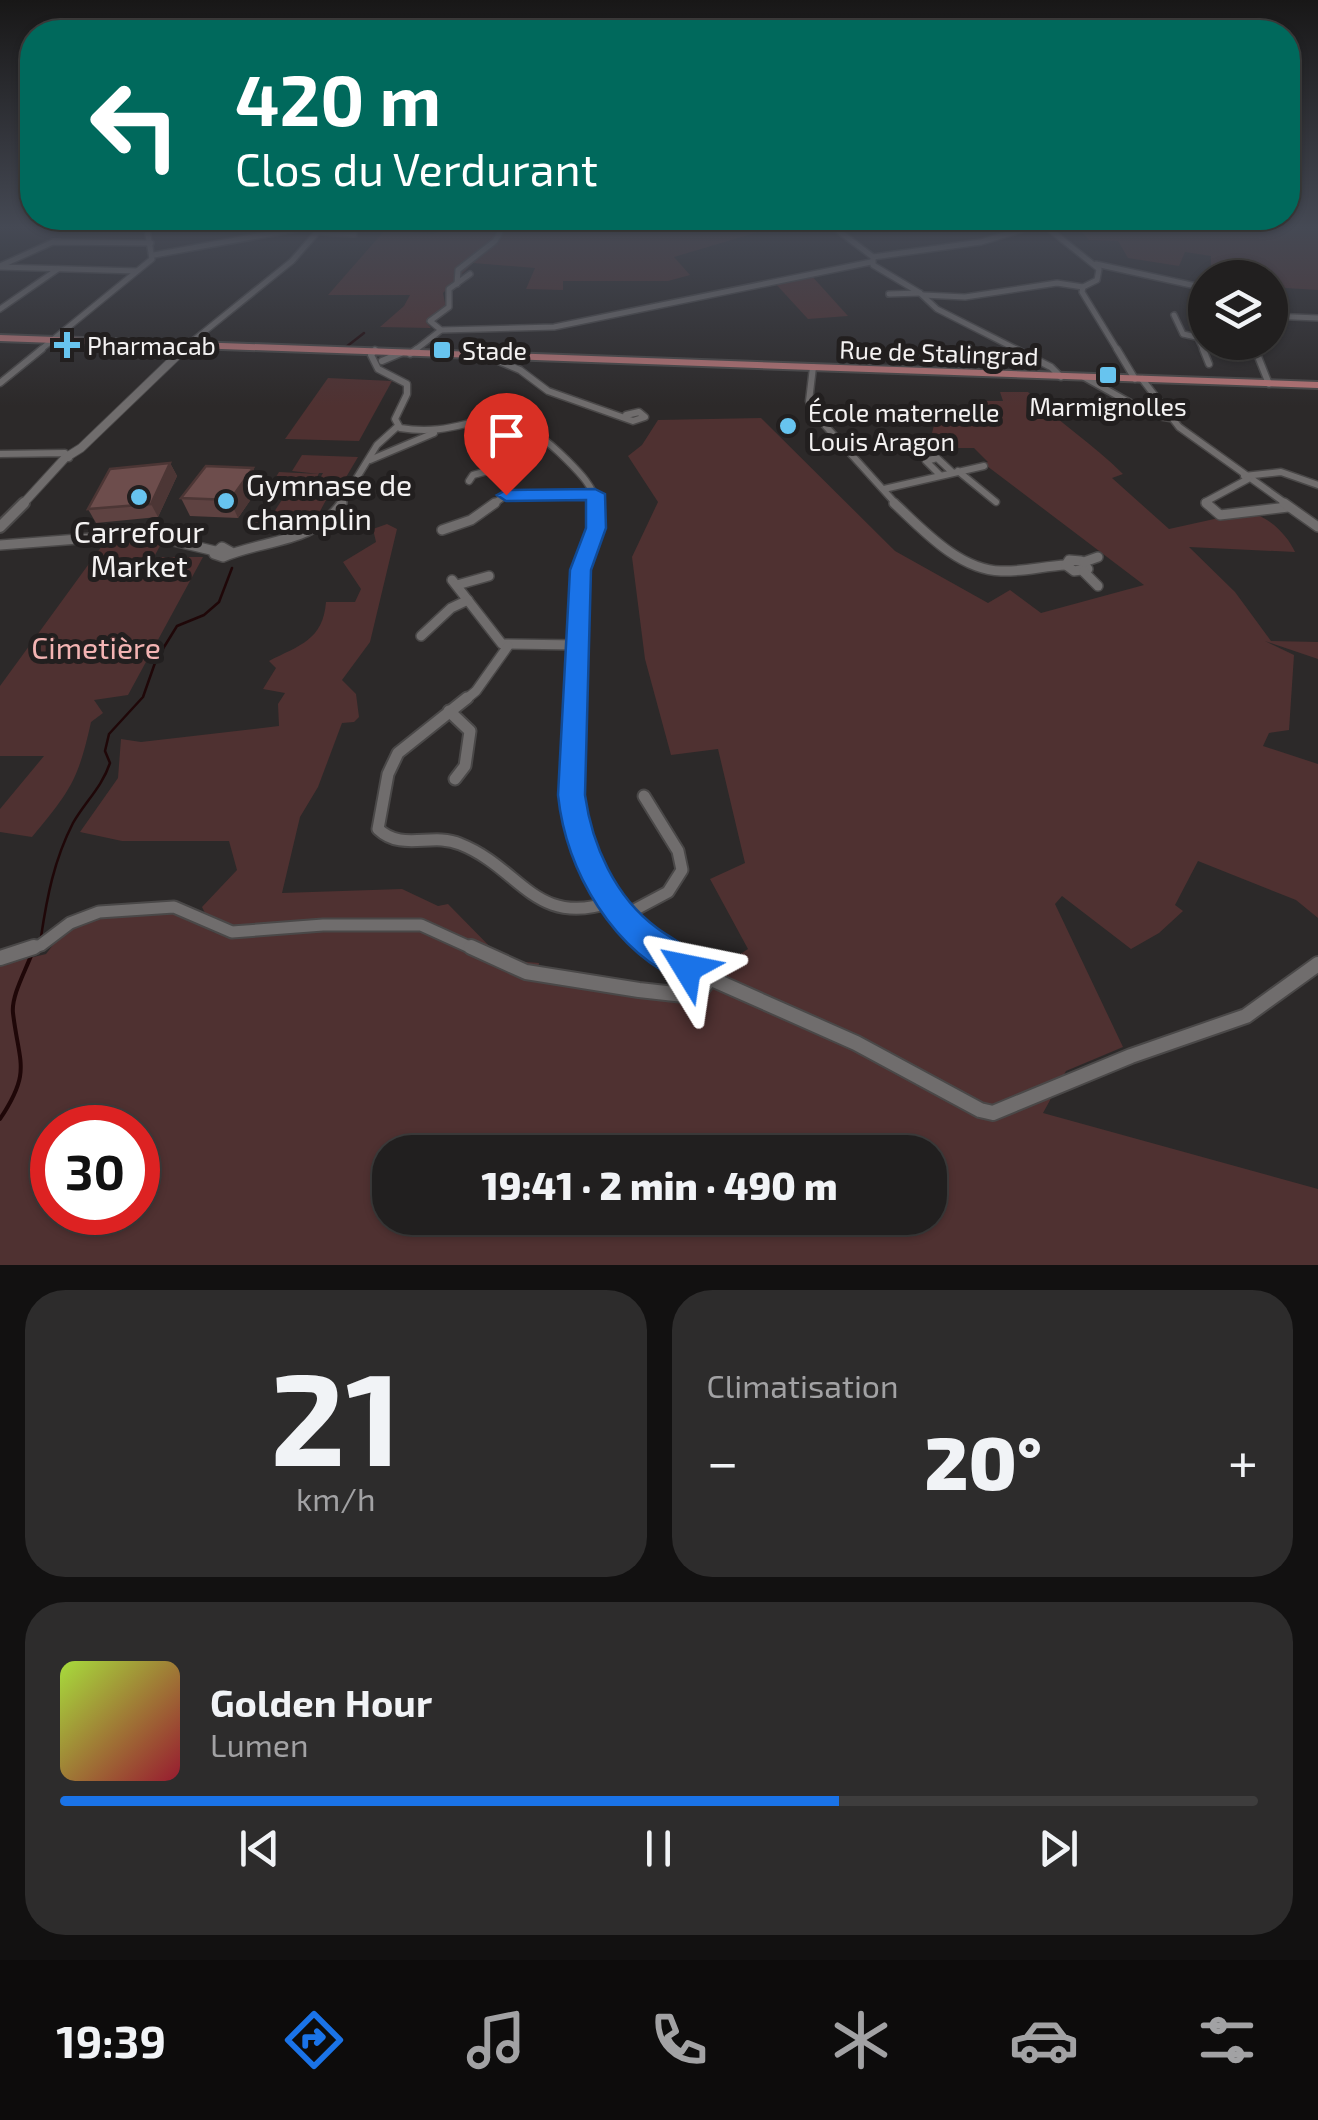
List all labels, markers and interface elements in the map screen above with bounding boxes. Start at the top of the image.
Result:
text: 420 m [235,56,441,140]
icon: left [70,60,200,190]
text: Clos du Verdurant [235,141,598,195]
map controls [1188,260,1288,360]
button: layers [1188,260,1288,360]
place label: Pharmacab [87,330,216,360]
marker: Pharmacab [56,334,78,356]
street label: Rue de Stalingrad [839,334,1039,370]
place label: Stade [462,335,527,365]
marker: Stade [431,339,453,361]
marker: Marmignolles [1097,364,1119,386]
place label: Marmignolles [1029,391,1187,421]
pin [464,393,549,496]
place label: École maternelle Louis Aragon [808,397,999,456]
icon: arrive [479,408,534,463]
marker: École maternelle Louis Aragon [777,415,799,437]
place label: Gymnase de champlin [246,466,412,536]
marker: Carrefour Market [128,486,150,508]
marker: Gymnase de champlin [215,490,237,512]
place label: Carrefour Market [74,513,204,583]
park label: Cimetière [31,629,161,665]
position arrow [635,916,739,1020]
speed limit sign: 30 [30,1105,160,1235]
text: 19:41 · 2 min · 490 m [482,1162,838,1208]
text: 21 [270,1336,402,1492]
text: Climatisation [707,1366,899,1404]
text: 20° [924,1415,1042,1505]
text: − [707,1427,739,1493]
text: + [1228,1427,1258,1493]
text: km/h [296,1479,375,1517]
text: Golden Hour [210,1679,432,1725]
text: Lumen [210,1725,309,1763]
icon: previous [232,1821,287,1876]
icon: pause [631,1821,686,1876]
icon: next [1031,1821,1086,1876]
icon: directions [279,2005,349,2075]
icon: music [461,2005,531,2075]
icon: phone [644,2005,714,2075]
icon: climate [826,2005,896,2075]
icon: car [1009,2005,1079,2075]
icon: filters [1192,2005,1262,2075]
text: 19:39 [56,2013,166,2067]

